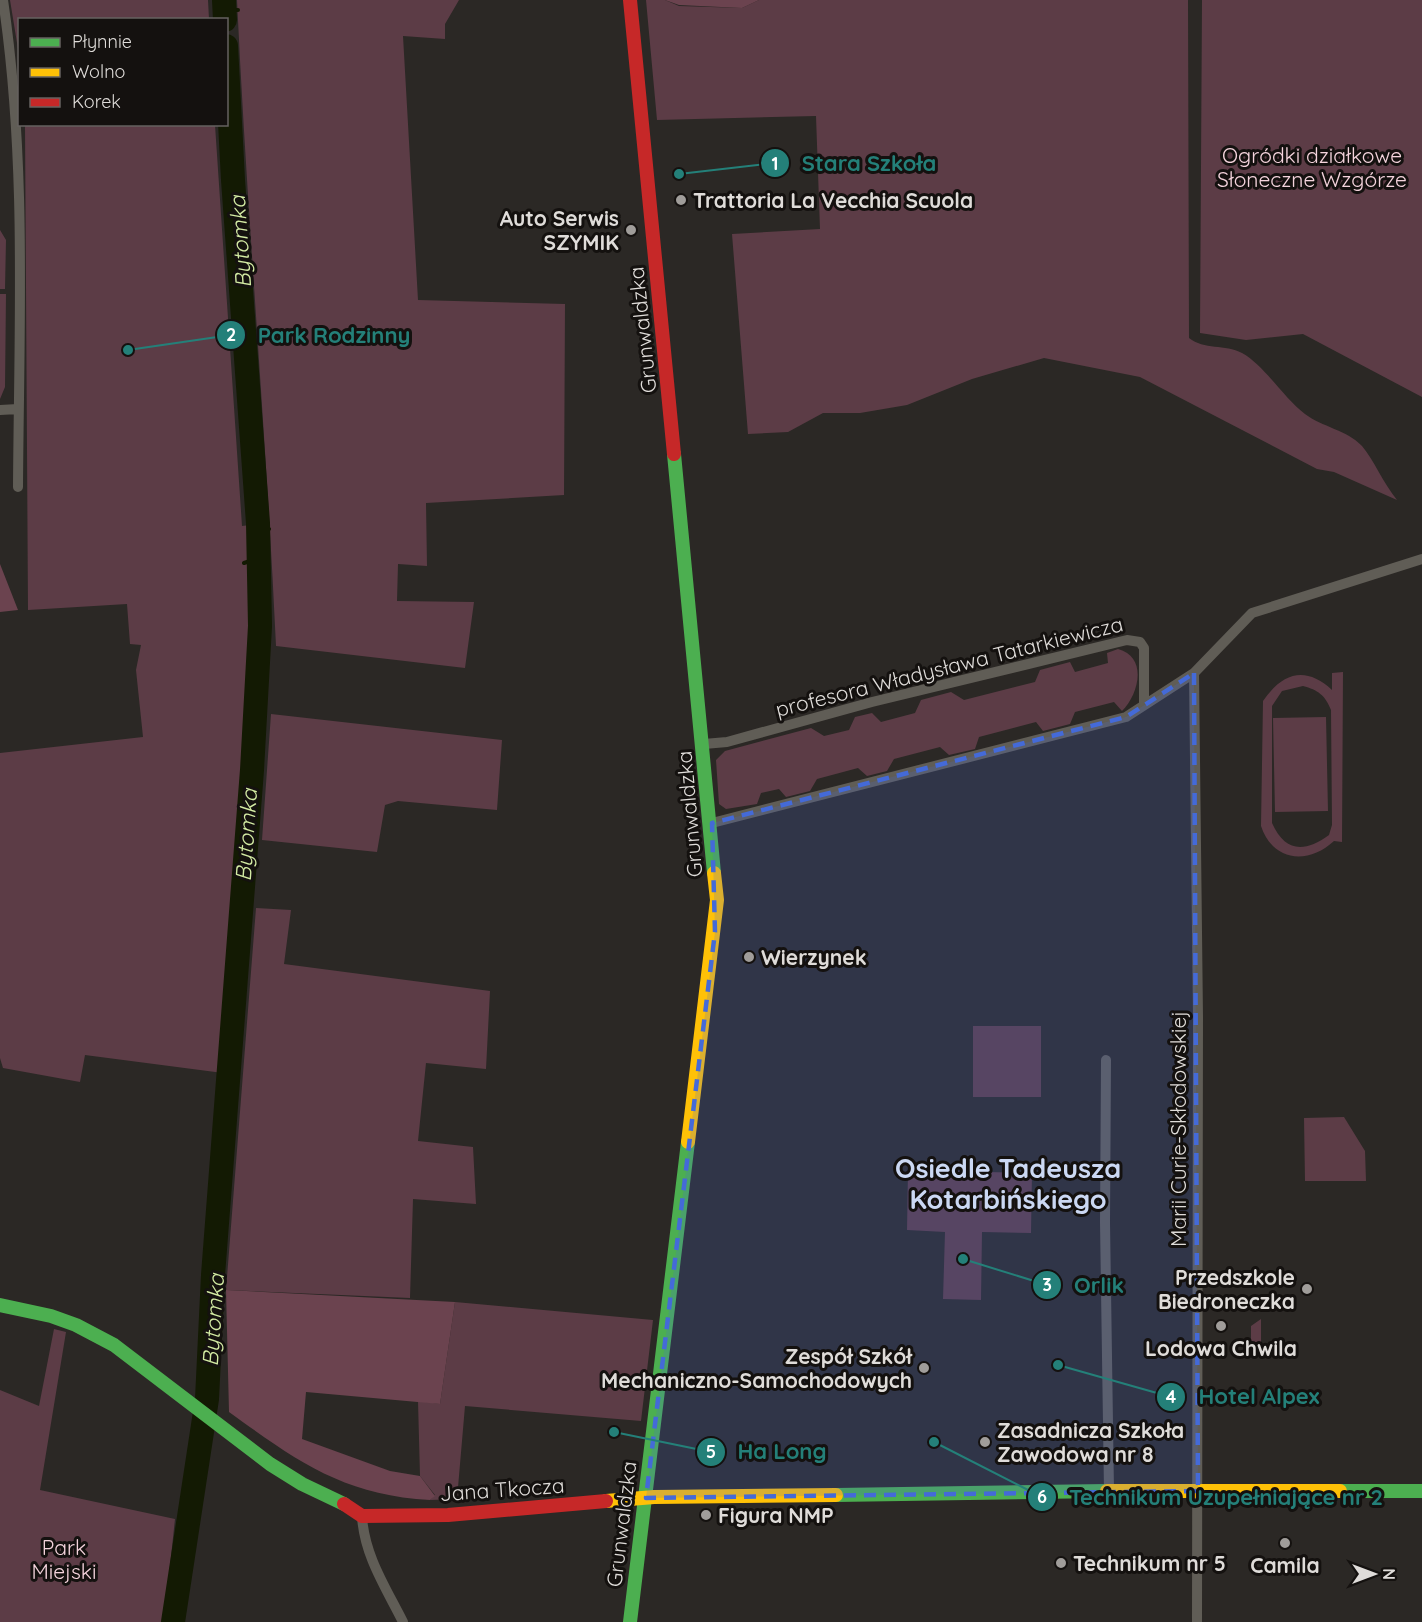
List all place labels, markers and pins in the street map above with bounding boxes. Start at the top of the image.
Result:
callout: Stara Szkoła [760,143,948,183]
place label: Trattoria La Vecchia Scuola [693,187,973,213]
marker: Trattoria La Vecchia Scuola [674,193,688,207]
place label: Auto Serwis SZYMIK [500,205,619,255]
marker: Auto Serwis SZYMIK [624,223,638,237]
callout: Park Rodzinny [216,315,423,355]
place label: Wierzynek [761,944,867,970]
marker: Wierzynek [742,950,756,964]
place label: Przedszkole Biedroneczka [1158,1264,1295,1314]
callout: Orlik [1032,1265,1136,1305]
marker: Przedszkole Biedroneczka [1300,1282,1314,1296]
marker: Lodowa Chwila [1214,1319,1228,1333]
place label: Lodowa Chwila [1145,1335,1297,1361]
place label: Zespół Szkół Mechaniczno-Samochodowych [601,1343,913,1393]
marker: Zespół Szkół Mechaniczno-Samochodowych [917,1361,931,1375]
callout: Hotel Alpex [1156,1377,1331,1417]
place label: Zasadnicza Szkoła Zawodowa nr 8 [997,1417,1184,1467]
callout: Ha Long [696,1432,839,1472]
marker: Zasadnicza Szkoła Zawodowa nr 8 [978,1435,992,1449]
callout: Technikum Uzupełniające nr 2 [1027,1477,1395,1517]
place label: Figura NMP [718,1502,834,1528]
marker: Figura NMP [699,1508,713,1522]
marker: Camila [1278,1536,1292,1550]
place label: Technikum nr 5 [1073,1550,1226,1576]
place label: Camila [1250,1552,1320,1578]
marker: Technikum nr 5 [1054,1556,1068,1570]

